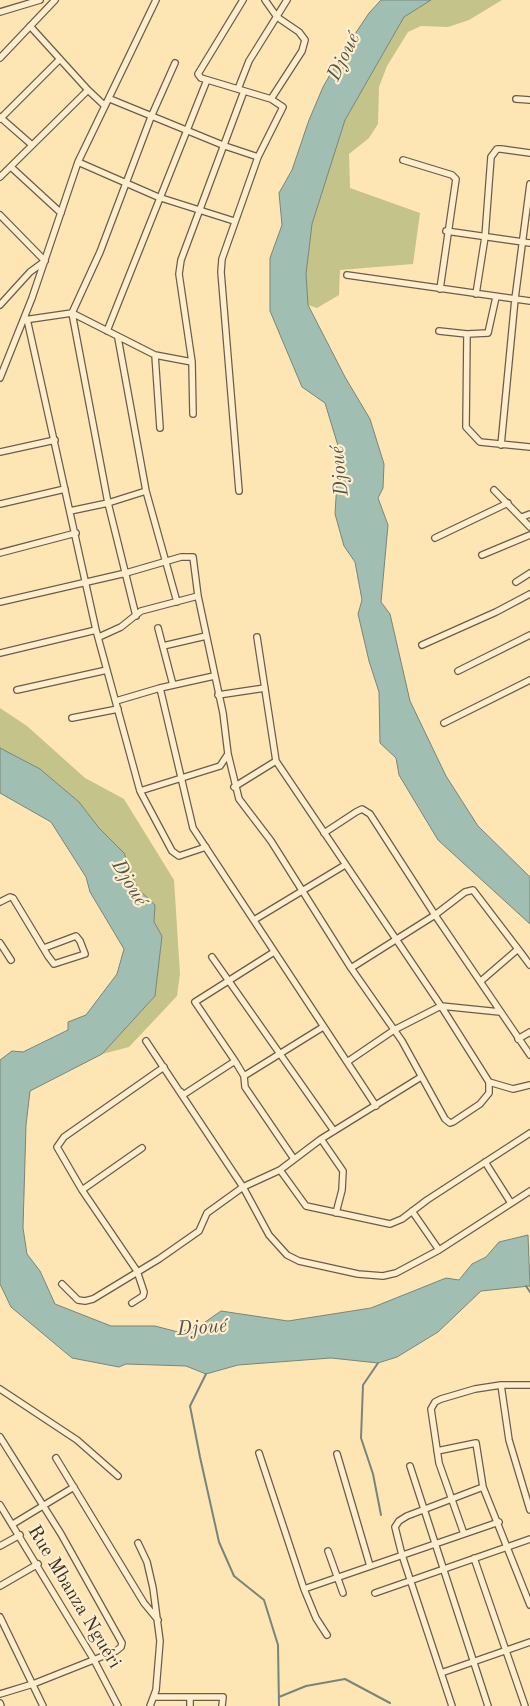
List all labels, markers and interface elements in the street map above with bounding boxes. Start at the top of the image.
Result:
water label: Djoué [322,29,366,85]
water label: Djoué [325,445,355,497]
water label: Djoué [106,855,152,911]
water label: Djoué [176,1314,228,1342]
street label: Rue Mbanza Nguéri [22,1521,126,1673]

